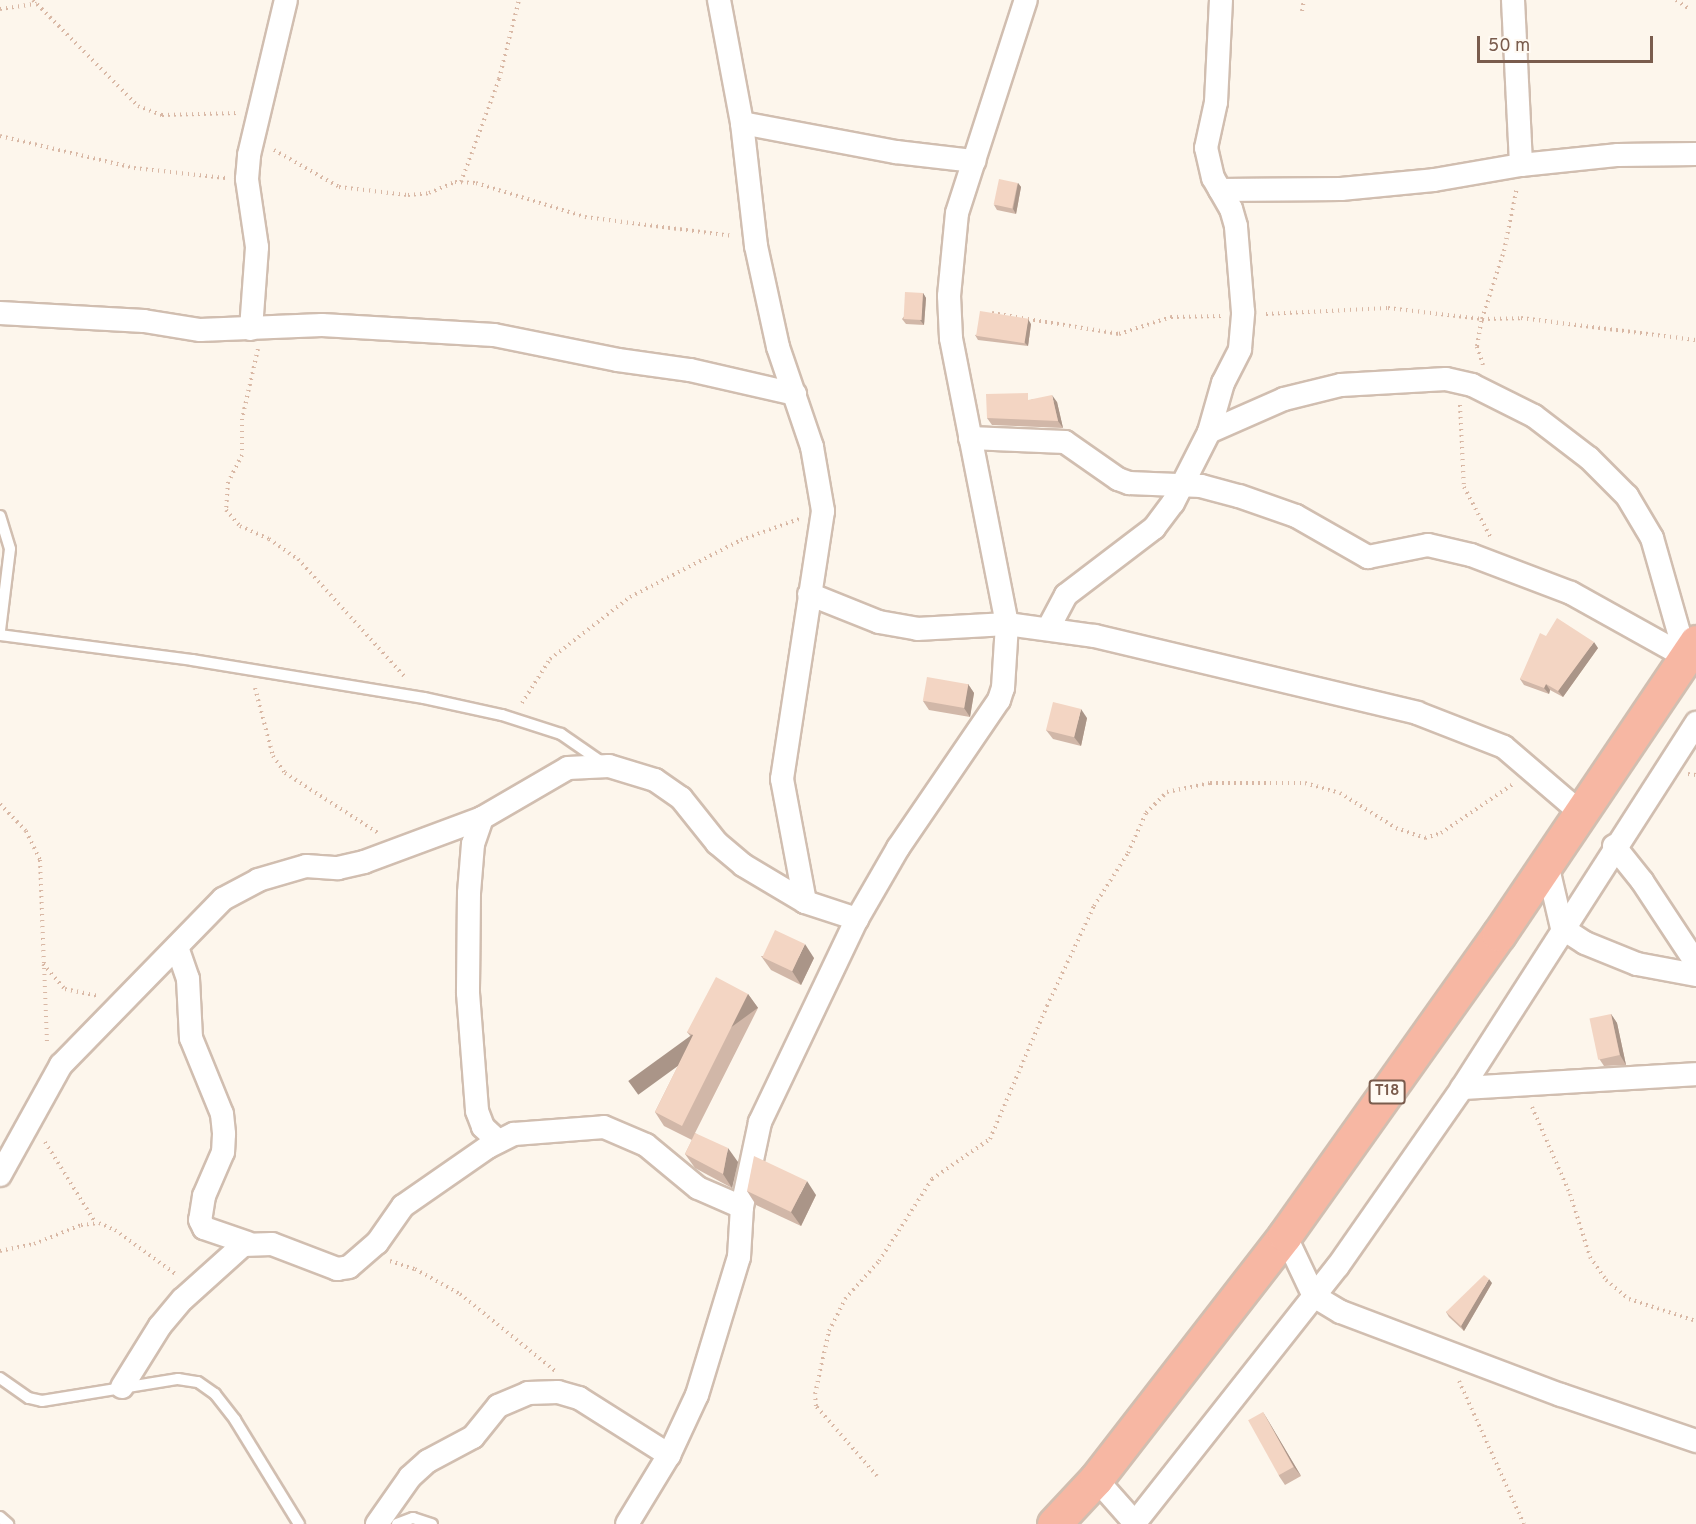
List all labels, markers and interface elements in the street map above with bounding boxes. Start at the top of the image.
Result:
scale bar [1480,24,1656,62]
text: 50 m [1488,35,1530,58]
road number: T18 [1368,1080,1406,1104]

